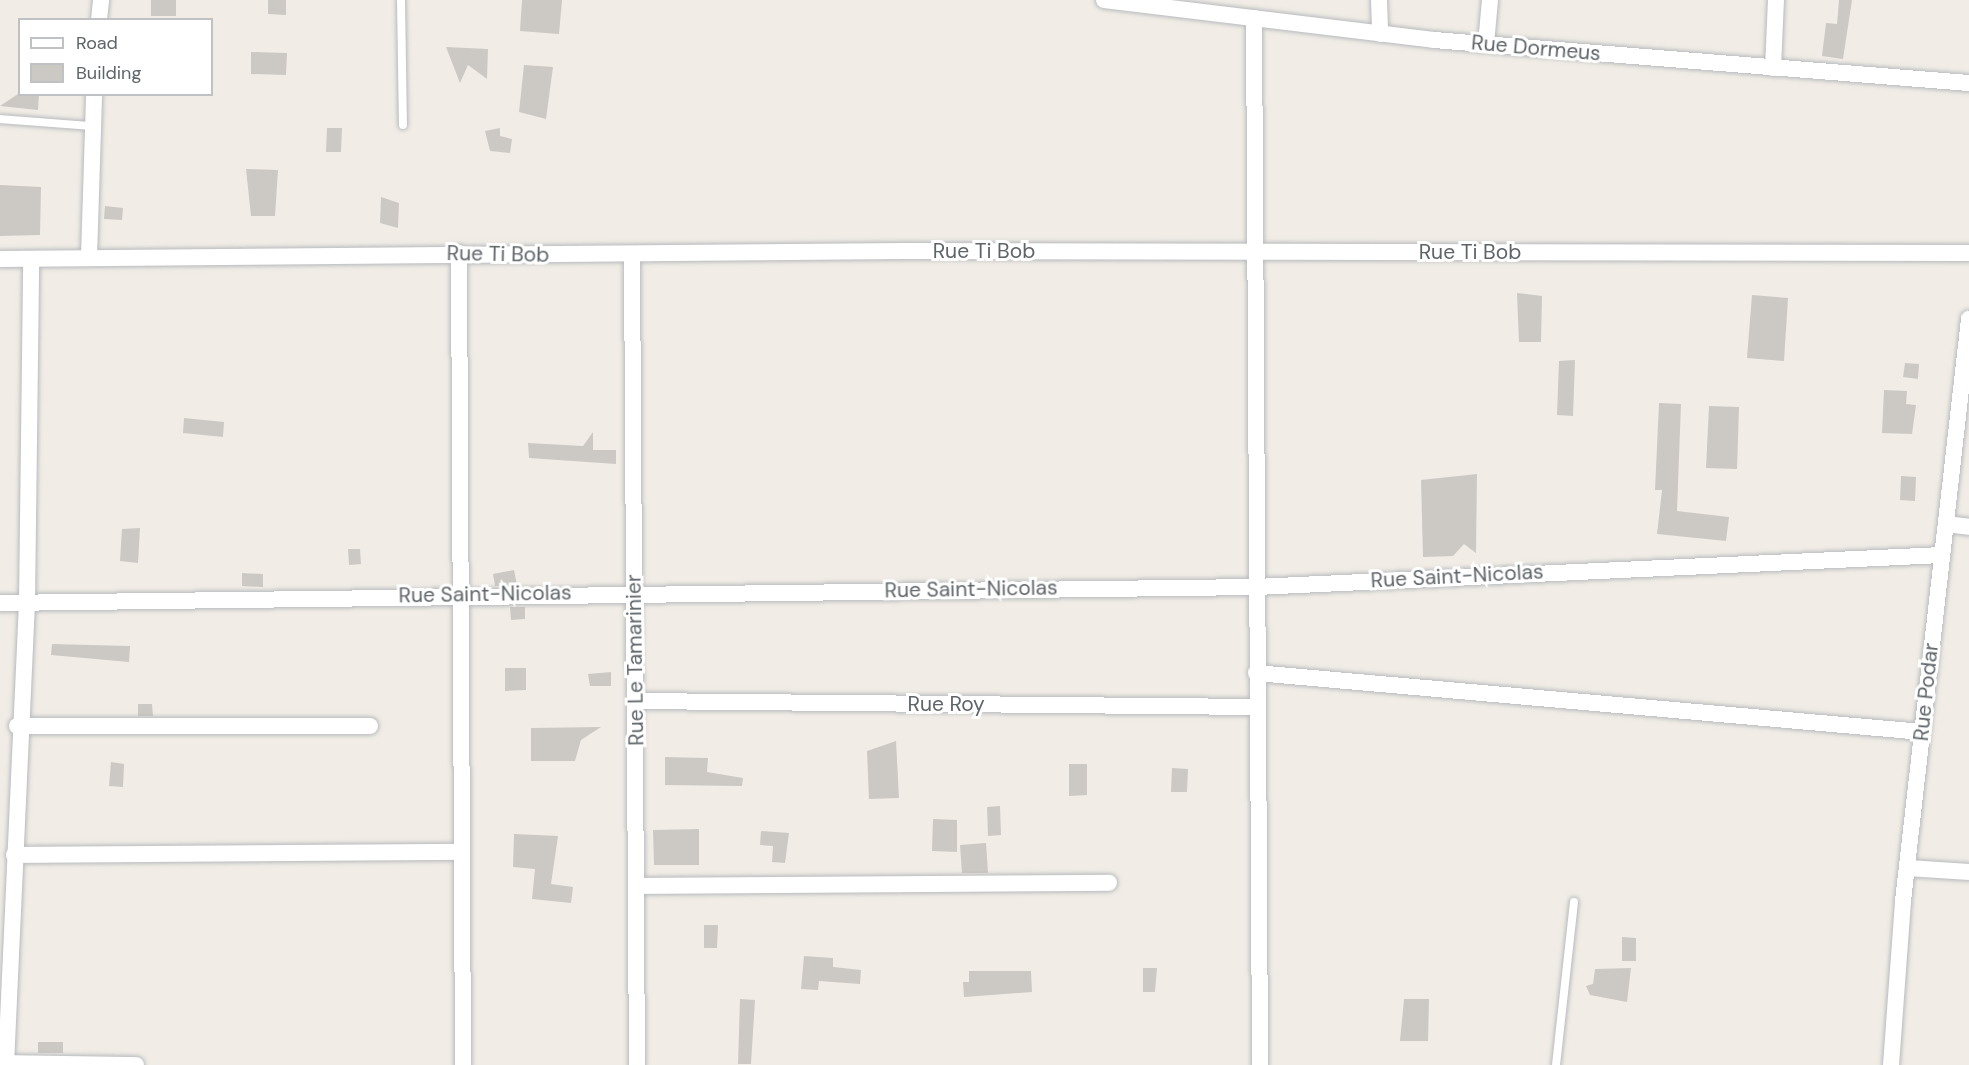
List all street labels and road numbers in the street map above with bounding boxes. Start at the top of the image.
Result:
street label: Rue Dormeus [1470,30,1602,66]
street label: Rue Ti Bob [933,238,1035,264]
street label: Rue Ti Bob [1419,239,1521,265]
street label: Rue Ti Bob [446,241,550,267]
street label: Rue Saint-Nicolas [1370,559,1544,593]
street label: Rue Le Tamarinier [621,574,649,746]
street label: Rue Saint-Nicolas [884,575,1058,603]
street label: Rue Saint-Nicolas [398,580,572,608]
street label: Rue Podar [1908,642,1944,742]
street label: Rue Roy [907,691,985,717]

